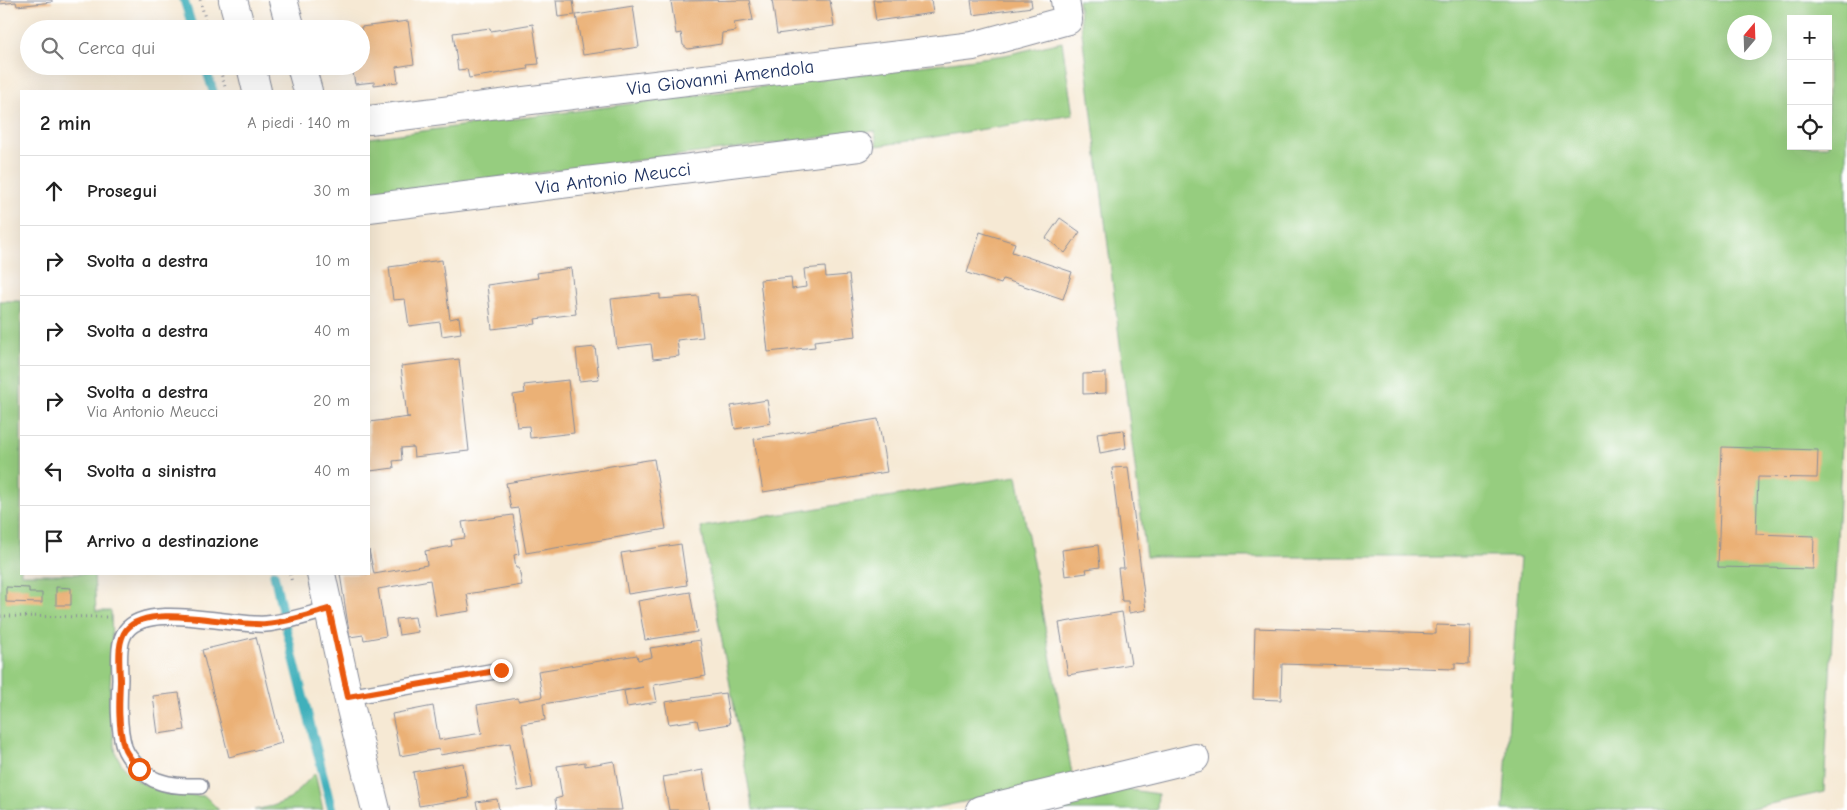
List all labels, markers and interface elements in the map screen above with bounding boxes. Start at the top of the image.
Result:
north arrow [1727,15,1772,60]
map controls [1787,15,1832,150]
button: + [1787,15,1832,60]
search box [20,20,370,75]
icon: search [38,34,66,62]
text: Cerca qui [78,37,155,59]
street label: Via Giovanni Amendola [626,56,815,100]
button: − [1787,60,1832,105]
button: locate [1787,105,1832,150]
text: 2 min [40,111,91,135]
text: A piedi · 140 m [247,114,350,132]
street label: Via Antonio Meucci [534,158,692,199]
icon: ahead [40,177,68,205]
text: Prosegui [87,180,157,202]
text: 30 m [314,182,350,200]
icon: right [40,247,68,275]
text: Svolta a destra [87,250,208,272]
text: 10 m [315,252,350,270]
icon: right [40,317,68,345]
text: Svolta a destra [87,320,208,342]
text: 40 m [314,322,350,340]
text: Svolta a destra [87,381,208,403]
icon: right [40,387,68,415]
text: 20 m [313,392,350,410]
text: Via Antonio Meucci [87,403,218,421]
icon: left [40,457,68,485]
text: Svolta a sinistra [87,460,217,482]
text: 40 m [314,462,350,480]
icon: arrive [40,527,68,555]
text: Arrivo a destinazione [87,530,259,552]
route end [490,659,513,682]
route start [128,758,151,781]

